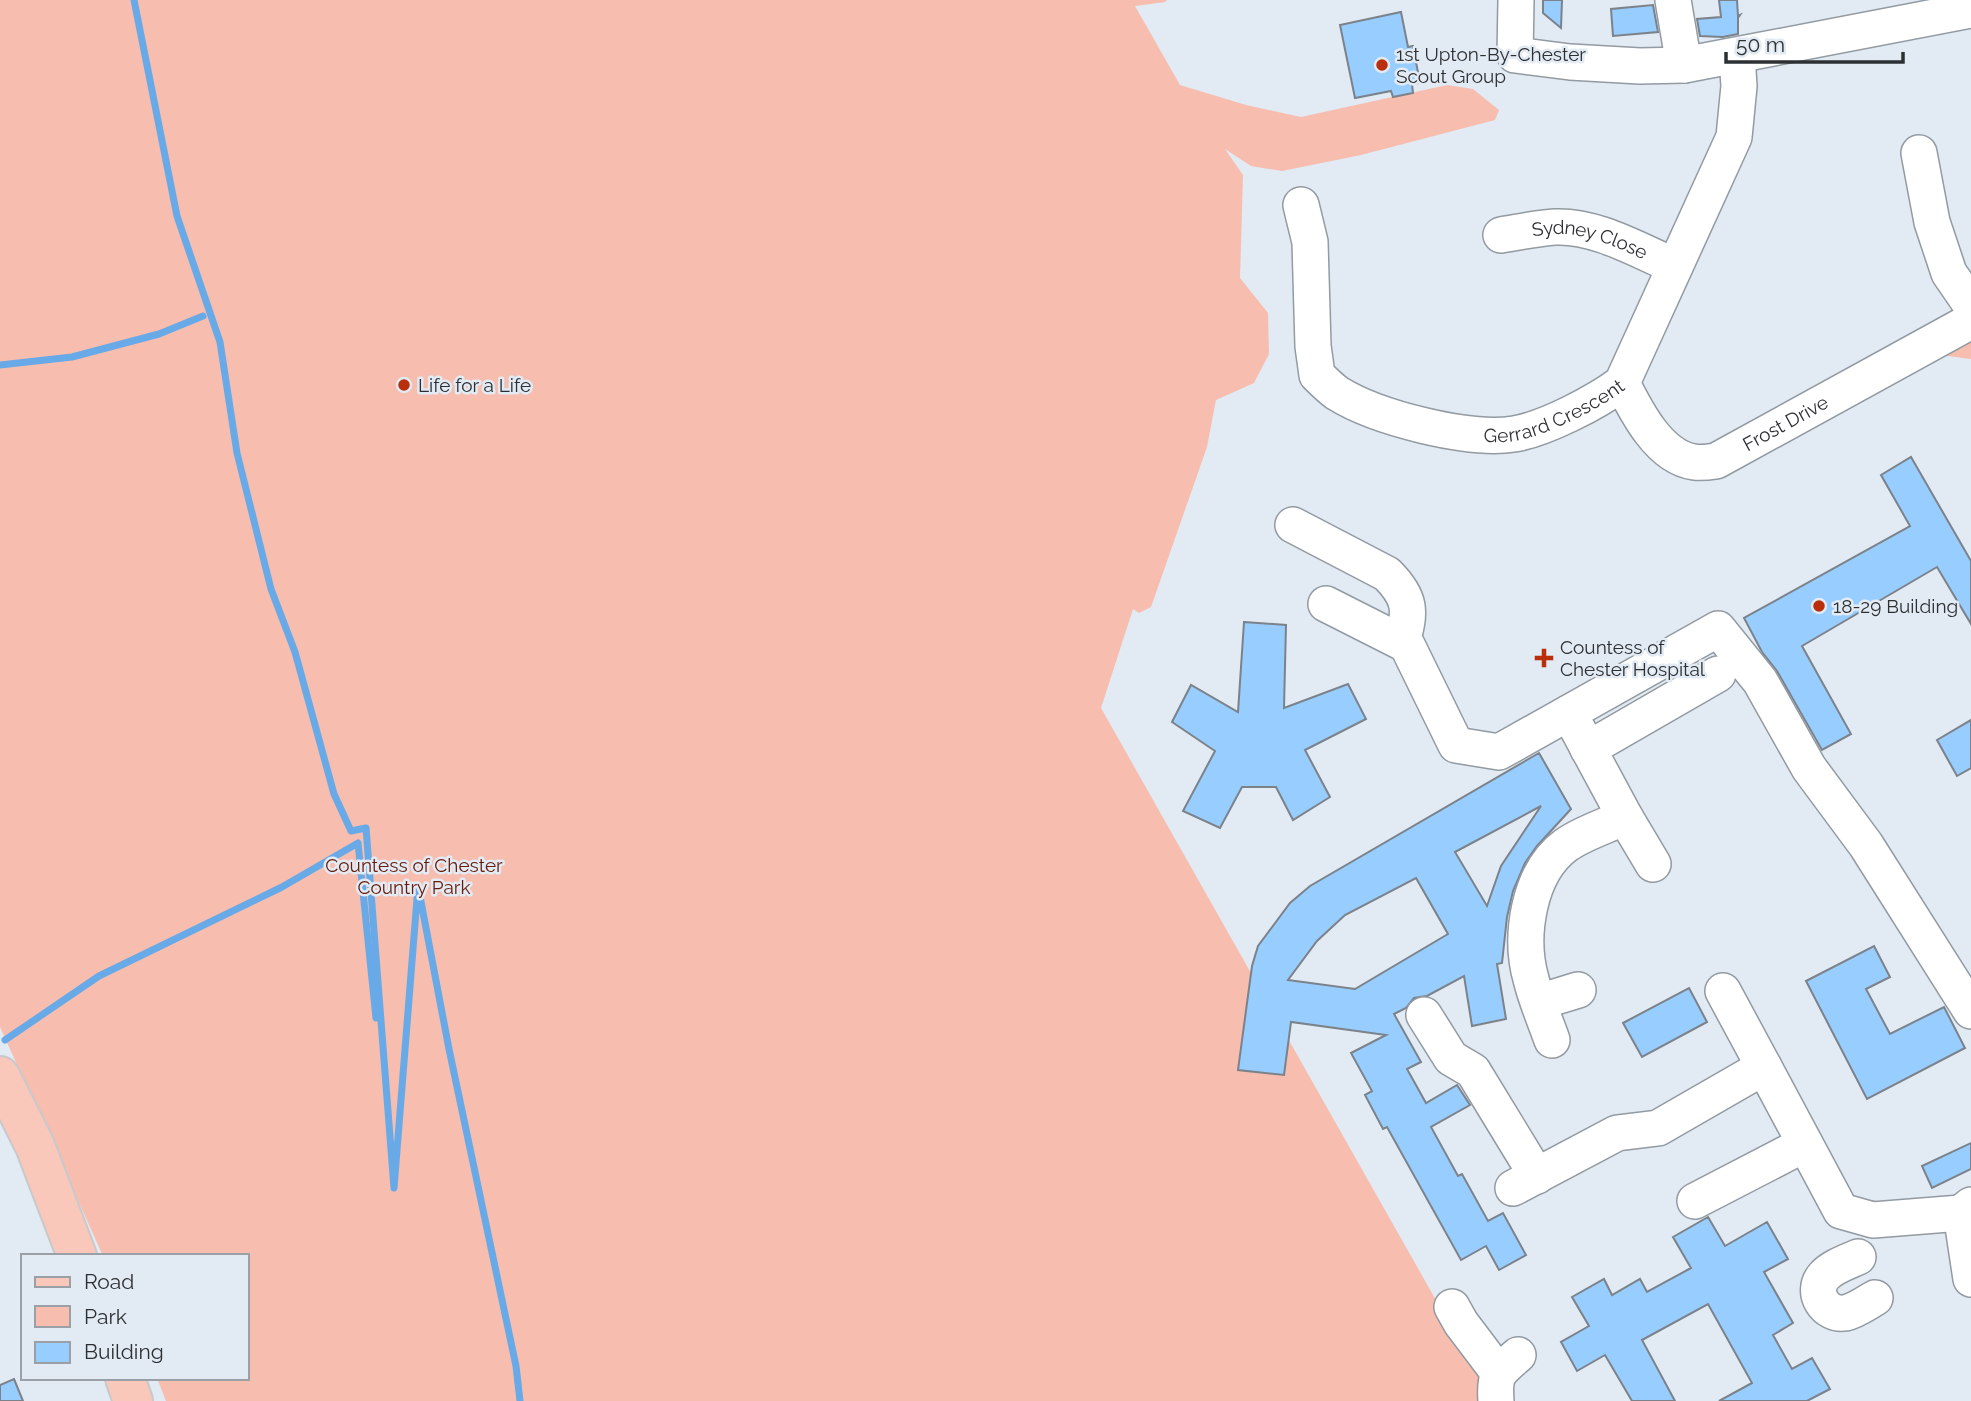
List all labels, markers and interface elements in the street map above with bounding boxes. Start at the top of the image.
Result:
scale bar [1726,21,1903,65]
text: 50 m [1736,32,1785,57]
place label: 1st Upton-By-Chester Scout Group [1396,43,1586,87]
marker: 1st Upton-By-Chester Scout Group [1374,57,1390,73]
street label: Sydney Close [1530,216,1651,263]
place label: Life for a Life [418,374,531,396]
street label: Gerrard Crescent [1484,374,1629,446]
marker: Life for a Life [396,377,412,393]
street label: Frost Drive [1739,391,1832,455]
place label: 18-29 Building [1833,595,1958,617]
marker: 18-29 Building [1811,598,1827,614]
place label: Countess of Chester Hospital [1560,636,1706,680]
marker: Countess of Chester Hospital [1534,648,1554,668]
park label: Countess of Chester Country Park [325,854,503,898]
legend [21,1254,248,1380]
text: Road [84,1269,134,1294]
text: Park [84,1304,127,1329]
text: Building [84,1339,164,1364]

